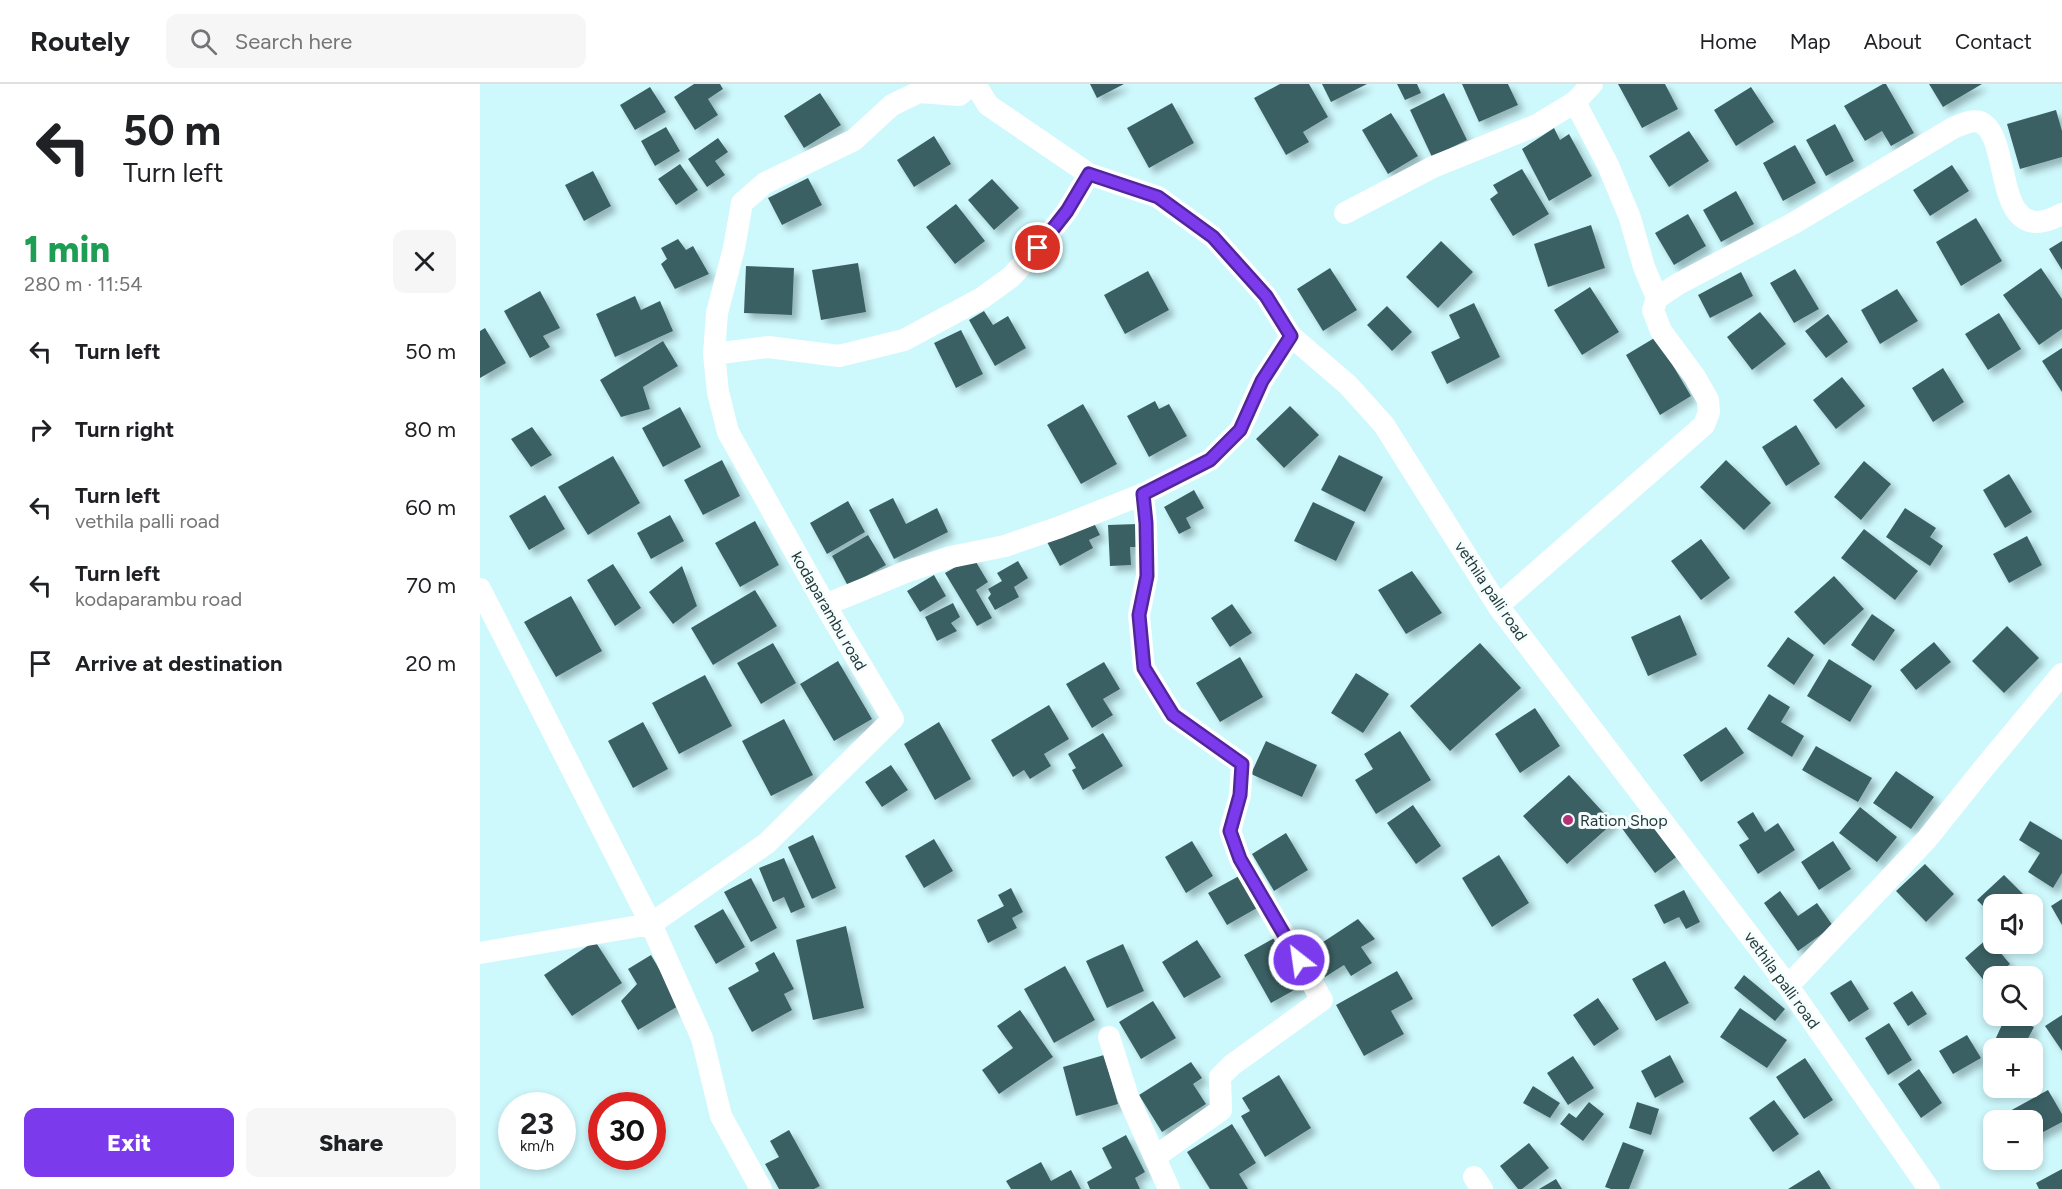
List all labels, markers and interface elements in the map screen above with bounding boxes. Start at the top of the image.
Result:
search box [166,14,586,68]
text: Routely [30,24,130,58]
icon: search [187,25,220,58]
text: Search here [235,28,352,55]
text: Home [1700,29,1757,54]
text: Map [1790,29,1831,54]
text: About [1864,29,1922,54]
text: Contact [1955,29,2032,54]
text: 50 m [123,105,221,156]
icon: left [24,108,102,186]
text: Turn left [123,156,223,189]
pin [1012,222,1063,273]
text: 1 min [24,228,110,271]
button: close [393,230,456,293]
icon: arrive [1021,231,1054,264]
text: 280 m · 11:54 [24,272,143,296]
icon: left [24,335,57,368]
text: Turn left [75,338,161,365]
text: 50 m [405,338,456,365]
icon: right [24,413,57,446]
text: Turn right [75,416,174,443]
text: 80 m [404,416,456,443]
text: Turn left [75,482,161,509]
icon: left [24,491,57,524]
text: 60 m [405,494,456,521]
text: vethila palli road [75,509,220,533]
street label: vethila palli road [1451,538,1531,644]
street label: kodaparambu road [787,548,871,674]
text: Turn left [75,560,161,587]
icon: left [24,569,57,602]
text: 70 m [406,572,456,599]
text: kodaparambu road [75,587,242,611]
icon: arrive [24,647,57,680]
text: Arrive at destination [75,650,283,677]
text: 20 m [405,650,456,677]
place label: Ration Shop [1580,811,1668,830]
marker: Ration Shop [1561,813,1575,827]
map controls [1983,894,2043,1170]
button: sound [1983,894,2043,954]
position arrow [1267,928,1331,992]
street label: vethila palli road [1740,928,1824,1032]
button: search [1983,966,2043,1026]
button: + [1983,1038,2043,1098]
speed limit sign: 30 [588,1092,666,1170]
text: 23 [520,1105,554,1142]
button: Exit [24,1108,234,1177]
button: Share [246,1108,456,1177]
button: − [1983,1110,2043,1170]
text: km/h [520,1137,554,1155]

